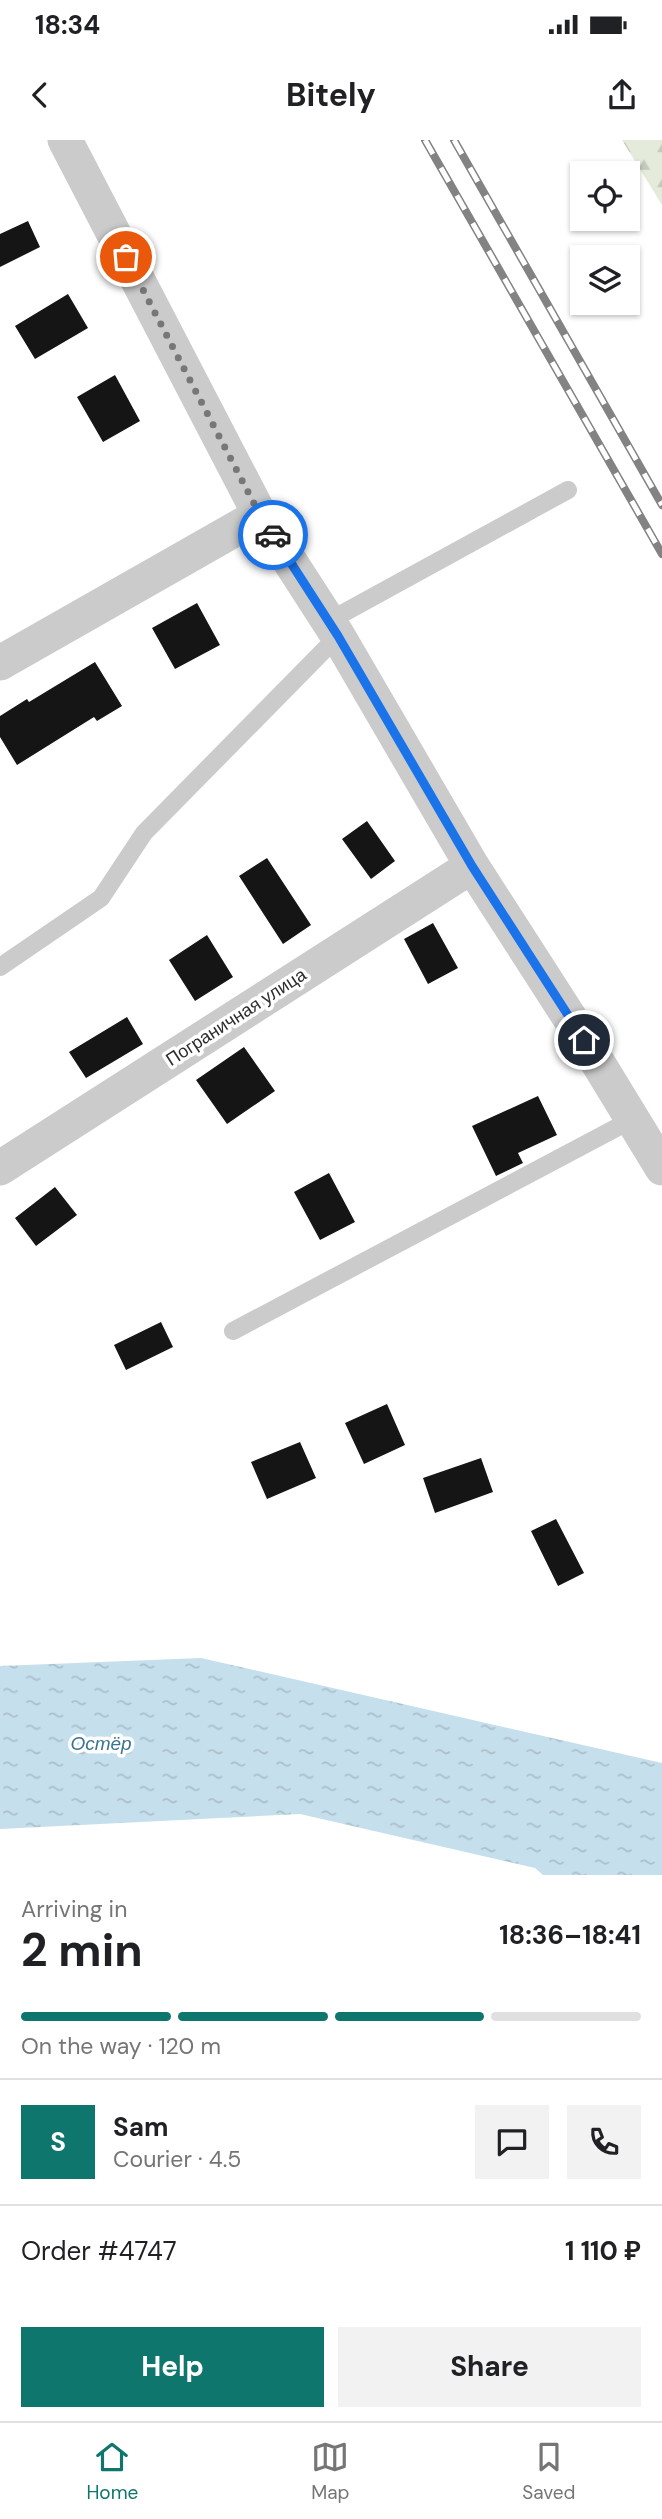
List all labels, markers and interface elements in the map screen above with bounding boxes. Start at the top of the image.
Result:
text: 18:34 [35,8,100,42]
text: Bitely [286,74,376,116]
icon: back [21,76,59,114]
icon: share [603,76,641,114]
map controls [570,161,640,315]
button: locate [570,161,640,231]
pin [96,227,156,287]
icon: bag [107,238,145,276]
button: layers [570,245,640,315]
courier [238,500,308,570]
icon: car [254,516,292,554]
street label: Пограничная улица [161,962,312,1071]
pin [554,1010,614,1070]
icon: home [565,1021,603,1059]
water label: Остёр [70,1731,132,1756]
text: Arriving in [21,1894,127,1924]
text: 18:36–18:41 [499,1918,641,1952]
text: 2 min [21,1920,143,1980]
text: On the way · 120 m [21,2031,221,2061]
button: chat [475,2105,549,2179]
button: phone [567,2105,641,2179]
text: Sam [113,2110,168,2144]
text: S [50,2125,66,2159]
text: Courier · 4.5 [113,2144,241,2174]
text: Order #4747 [21,2234,177,2268]
text: 1 110 ₽ [565,2234,641,2268]
button: Help [21,2327,324,2407]
button: Share [338,2327,641,2407]
tab: Home [86,2438,138,2505]
tab: Map [311,2438,349,2505]
tab: Saved [522,2438,576,2505]

